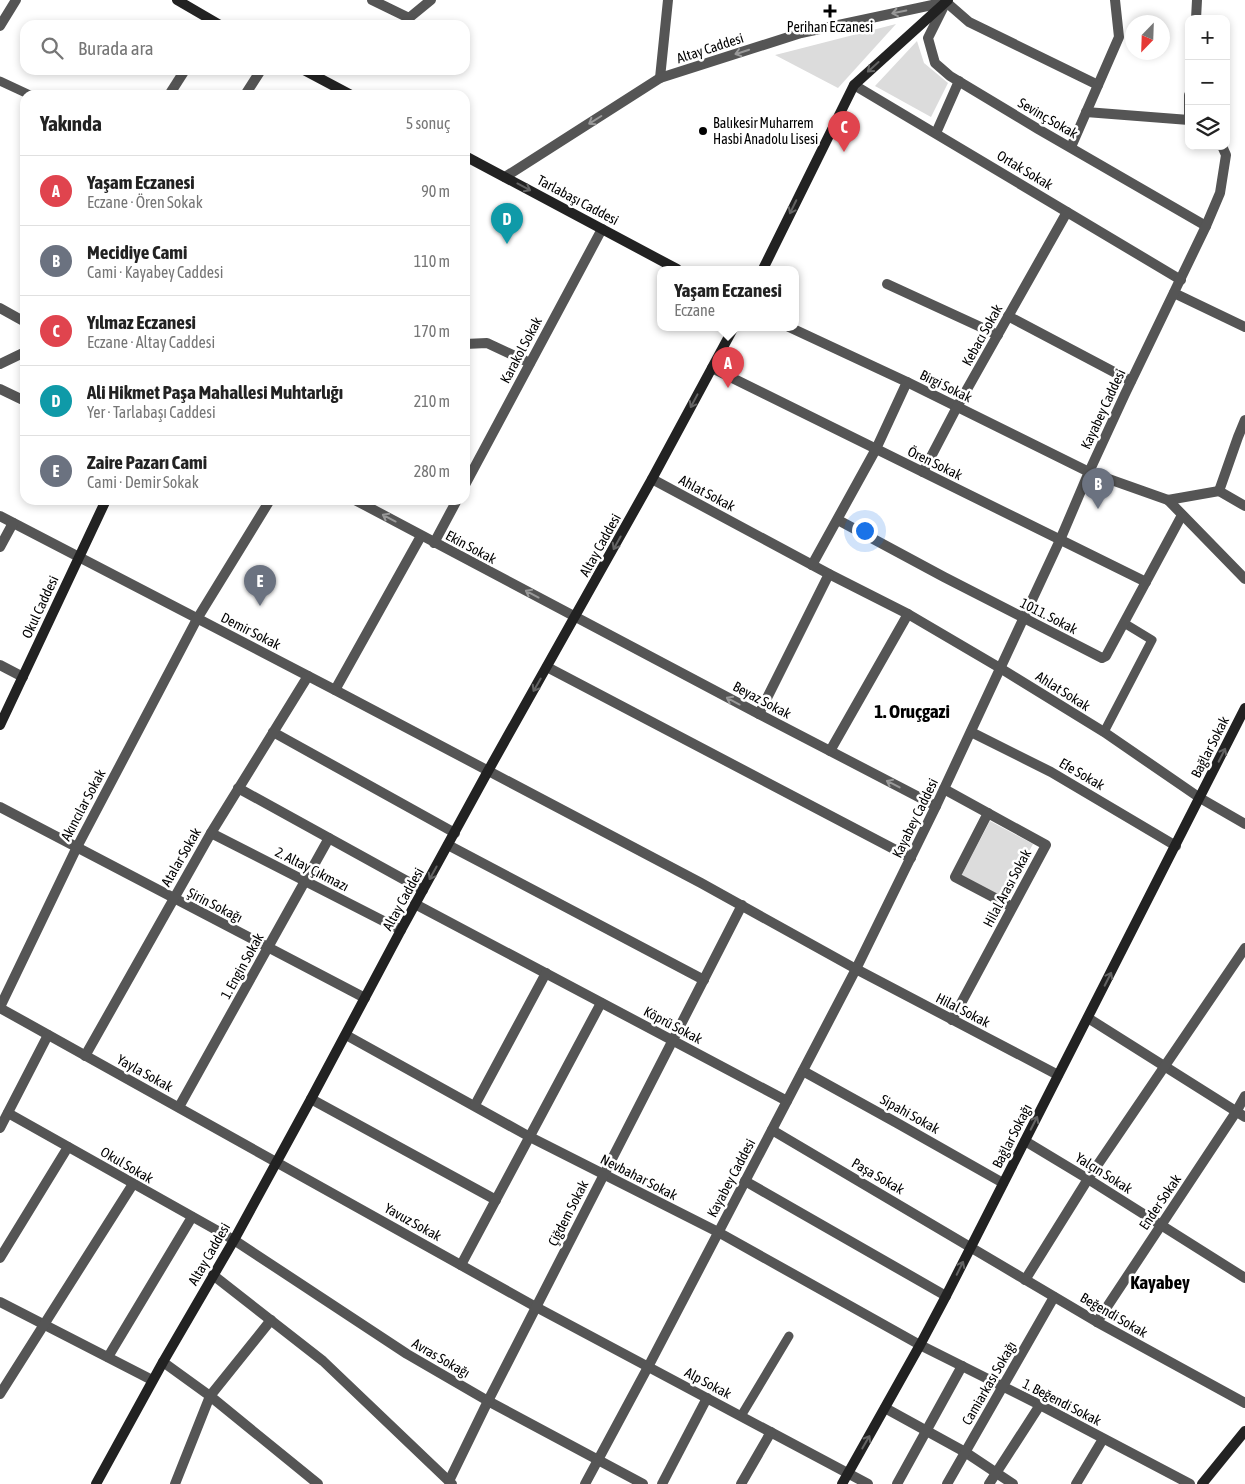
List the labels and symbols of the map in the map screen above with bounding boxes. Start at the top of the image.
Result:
marker: Perihan Eczanesi [824,5,836,17]
one-way arrow [891,8,907,17]
north arrow [1125,15,1170,60]
place label: Perihan Eczanesi [787,19,873,35]
street label: Altay Caddesi [675,30,745,66]
one-way arrow [734,48,750,58]
one-way arrow [866,62,879,73]
street label: Sevinç Sokak [1015,95,1081,141]
pin: C [828,111,860,152]
one-way arrow [589,115,603,125]
place label: Balıkesir Muharrem Hasbi Anadolu Lisesi [713,115,818,147]
marker: Balıkesir Muharrem Hasbi Anadolu Lisesi [697,125,709,137]
street label: Ortak Sokak [994,147,1056,193]
street label: Tarlabaşı Caddesi [535,172,621,228]
one-way arrow [516,183,531,192]
one-way arrow [788,199,797,214]
pin: D [491,203,523,244]
street label: Kebacı Sokak [959,302,1005,368]
street label: Karakol Sokak [497,314,545,386]
pin: A [712,347,744,388]
street label: Kayabey Caddesi [1077,366,1129,452]
street label: Birgi Sokak [917,367,975,405]
one-way arrow [689,393,699,407]
street label: Ören Sokak [905,443,965,483]
pin: B [1082,468,1114,509]
street label: Ahlat Sokak [676,472,738,514]
street label: Altay Caddesi [576,511,624,579]
one-way arrow [382,513,397,522]
your location [852,518,878,544]
street label: Ekin Sokak [443,527,499,567]
one-way arrow [611,536,621,550]
pin: E [244,565,276,606]
street label: Okul Caddesi [19,573,61,641]
one-way arrow [526,589,540,599]
street label: 1011. Sokak [1018,595,1080,637]
street label: Demir Sokak [218,609,284,653]
street label: Ahlat Sokak [1033,668,1093,714]
one-way arrow [532,678,542,692]
street label: Beyaz Sokak [730,678,794,722]
one-way arrow [726,696,741,706]
district label: 1. Oruçgazi [874,700,950,722]
street label: Bağlar Sokak [1188,714,1232,780]
one-way arrow [1217,747,1227,762]
street label: Efe Sokak [1057,755,1107,793]
street label: Akıncılar Sokak [57,767,109,843]
street label: Kayabey Caddesi [889,776,941,860]
one-way arrow [886,779,901,788]
street label: Atalar Sokak [158,825,204,889]
street label: 2. Altay Çıkmazı [273,844,351,894]
street label: Hilal Arası Sokak [980,846,1034,930]
street label: Altay Caddesi [379,865,427,933]
one-way arrow [428,865,437,880]
street label: Şirin Sokağı [185,884,245,926]
street label: 1. Engin Sokak [217,930,267,1002]
one-way arrow [1104,972,1113,987]
street label: Hilal Sokak [933,990,993,1030]
street label: Köprü Sokak [641,1003,705,1047]
street label: Yayla Sokak [114,1051,176,1095]
street label: Sipahi Sokak [877,1091,943,1137]
street label: Bağlar Sokağı [989,1101,1035,1171]
one-way arrow [1030,1116,1039,1131]
street label: Kayabey Caddesi [704,1136,758,1220]
street label: Okul Sokak [98,1144,156,1186]
street label: Yalçın Sokak [1073,1149,1135,1197]
street label: Nevbahar Sokak [598,1151,680,1203]
street label: Paşa Sokak [849,1155,907,1197]
street label: Ender Sokak [1136,1171,1184,1233]
street label: Çiğdem Sokak [545,1177,591,1249]
street label: Yavuz Sokak [382,1200,444,1244]
street label: Altay Caddesi [185,1220,233,1288]
one-way arrow [956,1261,965,1276]
district label: Kayabey [1130,1271,1190,1293]
street label: Beğendi Sokak [1078,1289,1150,1341]
street label: Avras Sokağı [409,1335,473,1381]
street label: Camiarkası Sokağı [959,1338,1019,1428]
street label: Alp Sokak [682,1364,734,1402]
street label: 1. Beğendi Sokak [1020,1375,1104,1429]
one-way arrow [861,1435,871,1449]

